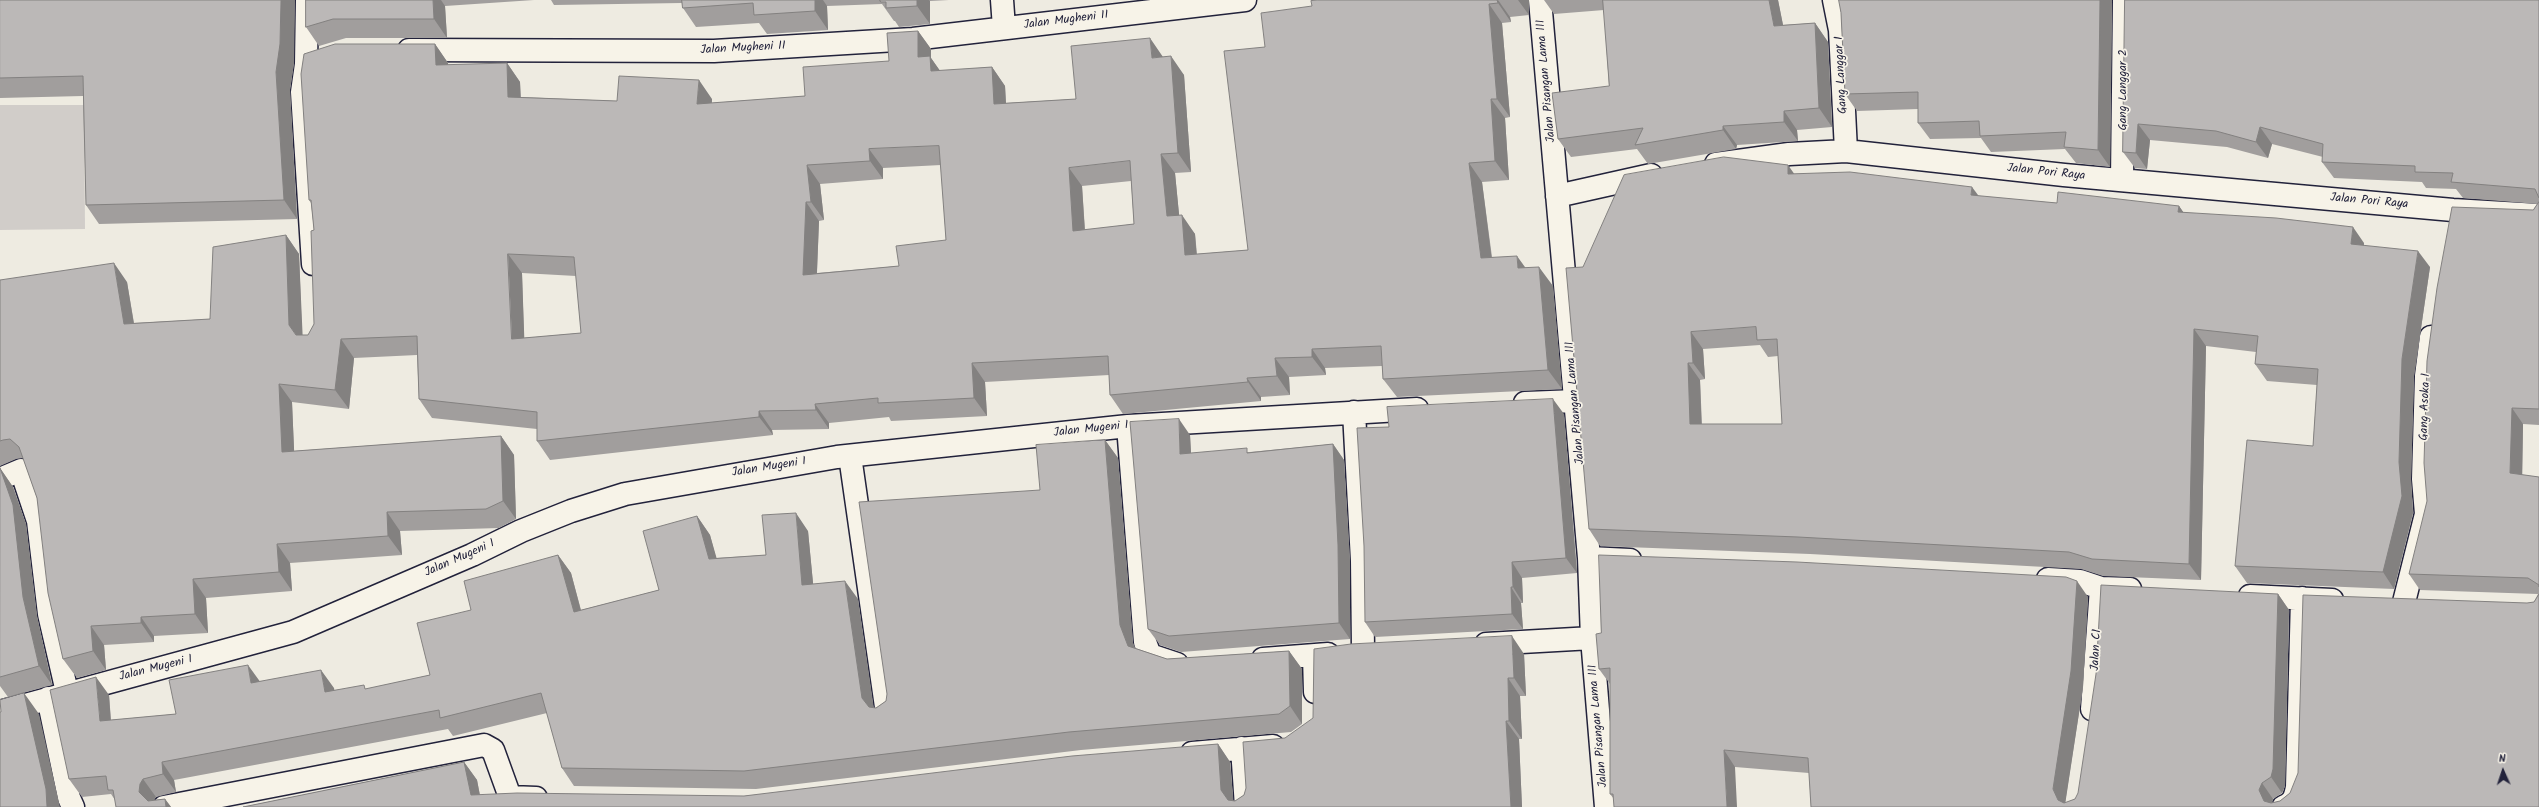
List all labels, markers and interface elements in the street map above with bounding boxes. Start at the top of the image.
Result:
street label: Jalan Mugheni II [1023,9,1109,33]
street label: Jalan Pisangan Lama III [1534,19,1560,143]
street label: Gang Langgar I [1833,36,1851,114]
street label: Jalan Mugheni II [700,40,786,58]
street label: Gang Langgar 2 [2117,49,2131,131]
street label: Jalan Pori Raya [2006,162,2086,184]
street label: Jalan Pori Raya [2329,191,2409,213]
street label: Jalan Pisangan Lama III [1563,341,1589,465]
street label: Gang Asoka 1 [2418,373,2434,441]
street label: Jalan Mugeni I [1053,419,1129,441]
street label: Jalan Mugeni I [731,455,807,481]
street label: Jalan Mugeni I [423,537,497,581]
street label: Jalan C1 [2089,629,2105,671]
street label: Jalan Mugeni I [118,653,194,685]
street label: Jalan Pisangan Lama III [1586,664,1612,788]
text: N [2498,750,2506,768]
north arrow [2483,751,2523,791]

